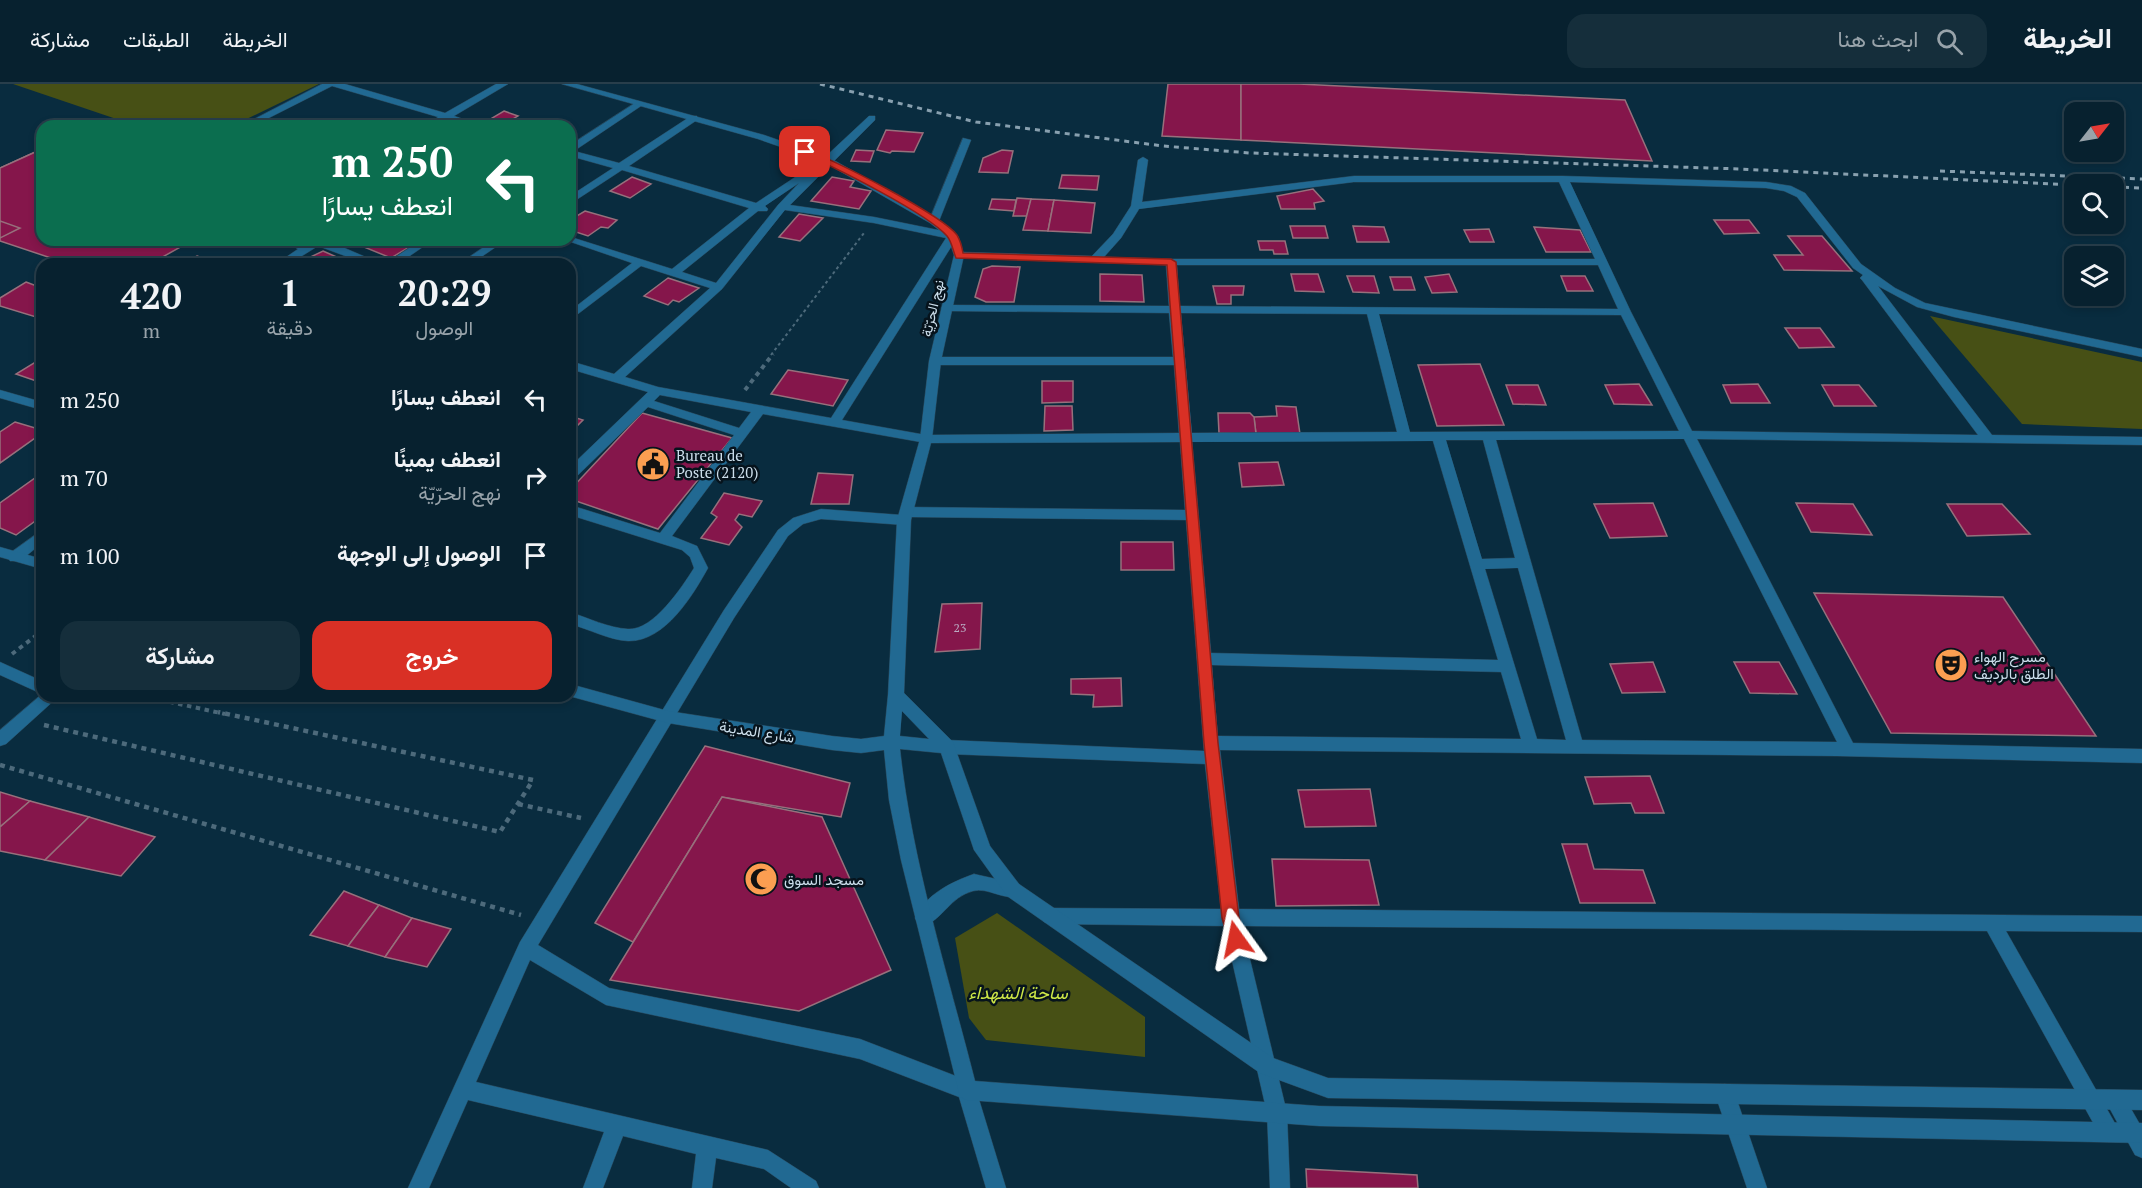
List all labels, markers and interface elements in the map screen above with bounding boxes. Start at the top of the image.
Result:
search box [1567,14,1987,68]
text: الخريطة [2023,19,2112,56]
text: ابحث هنا [1838,24,1918,53]
text: مشاركة [30,25,90,53]
text: الطبقات [123,25,190,53]
text: الخريطة [223,25,288,53]
icon: search [1933,25,1966,58]
north arrow [2064,102,2124,162]
map controls [2064,102,2124,306]
pin [779,126,830,177]
text: 250 m [332,133,453,189]
icon: arrive [788,135,821,168]
icon: left [474,144,552,222]
button: search [2064,174,2124,234]
text: انعطف يسارًا [322,187,453,223]
button: layers [2064,246,2124,306]
text: 1 [279,269,300,316]
text: 20:29 [398,269,491,316]
text: 420 [121,272,182,319]
street label: نهج الحرّيّة [916,278,950,339]
text: دقيقة [267,314,313,341]
text: الوصول [416,314,473,341]
text: m [143,317,160,344]
text: انعطف يسارًا [391,382,501,411]
icon: left [519,383,552,416]
text: 250 m [60,385,120,414]
text: انعطف يمينًا [394,444,501,473]
place label: Bureau de Poste (2120) [676,445,758,482]
public building icon: Bureau de Poste (2120) [635,446,671,482]
icon: right [519,461,552,494]
text: 70 m [60,463,108,492]
text: نهج الحرّيّة [418,479,501,506]
text: الوصول إلى الوجهة [337,538,501,567]
icon: arrive [519,539,552,572]
text: 100 m [60,541,120,570]
house number: 23 [954,620,966,635]
button: مشاركة [60,621,300,690]
button: خروج [312,621,552,690]
place label: مسرح الهواء الطلق بالرديف [1974,646,2054,684]
theatre icon: مسرح الهواء الطلق بالرديف [1933,647,1969,683]
street label: شارع المدينة [718,715,796,749]
mosque icon: مسجد السوق [743,861,779,897]
place label: مسجد السوق [784,869,864,889]
position arrow [1204,907,1268,971]
park label: ساحة الشهداء [968,980,1068,1004]

